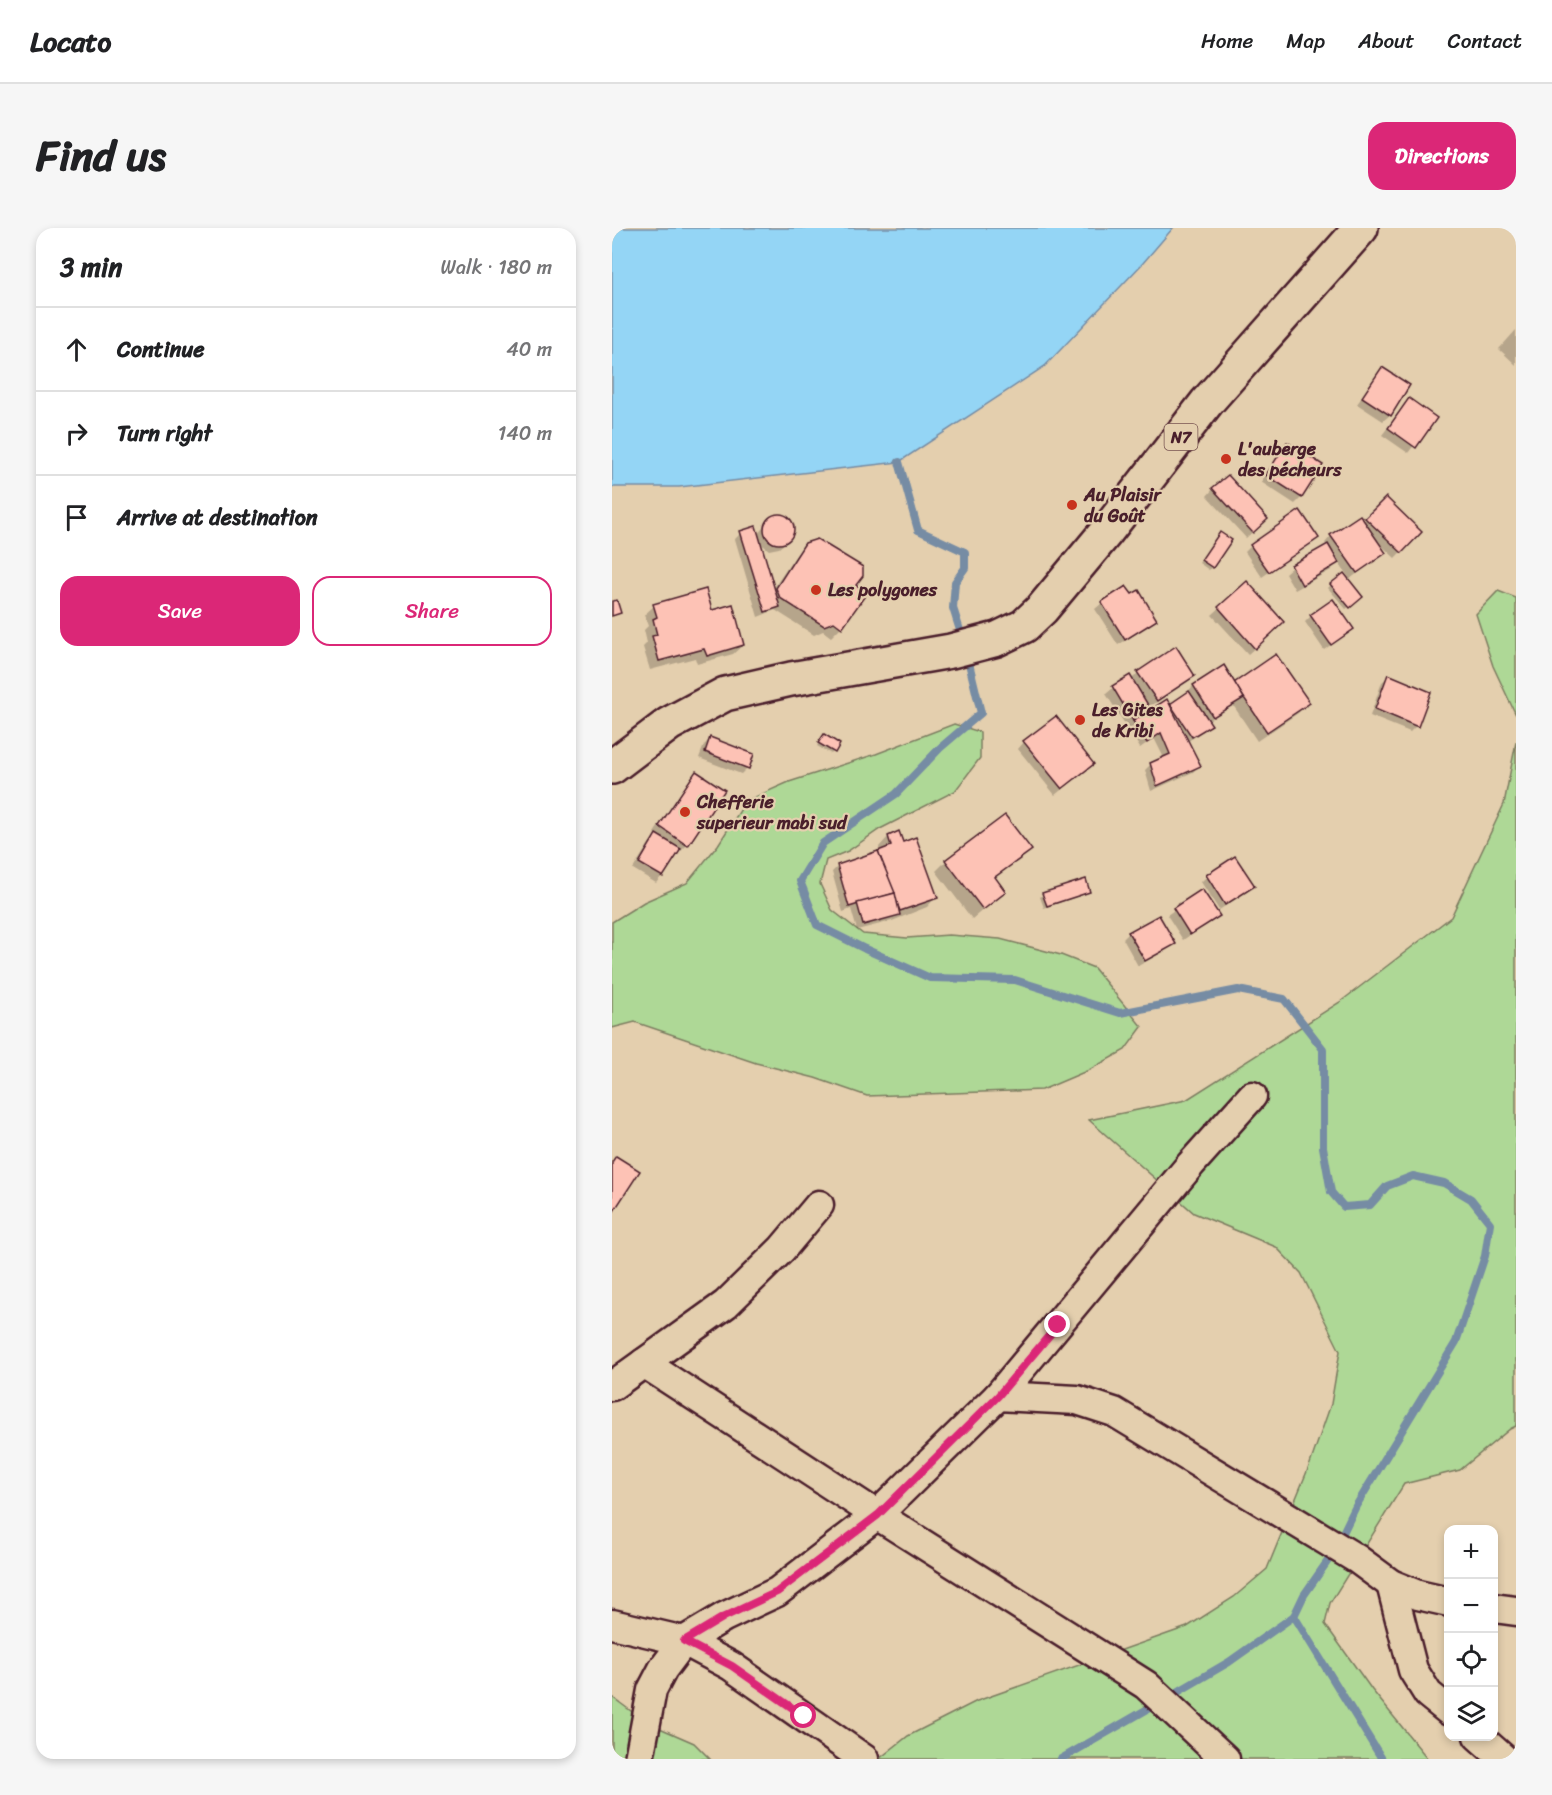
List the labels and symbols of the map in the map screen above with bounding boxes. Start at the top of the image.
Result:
road number: N7 [1164,424,1198,450]
place label: L'auberge des pécheurs [1238,433,1342,486]
marker: L'auberge des pécheurs [1219,452,1233,466]
place label: Au Plaisir du Goût [1083,479,1162,532]
marker: Au Plaisir du Goût [1065,498,1079,512]
place label: Les polygones [828,574,938,606]
marker: Les polygones [809,583,823,597]
place label: Les Gites de Kribi [1092,694,1163,747]
marker: Les Gites de Kribi [1073,713,1087,727]
place label: Chefferie superieur mabi sud [696,786,848,839]
marker: Chefferie superieur mabi sud [678,805,692,819]
route end [1044,1311,1070,1337]
route start [790,1702,816,1728]

